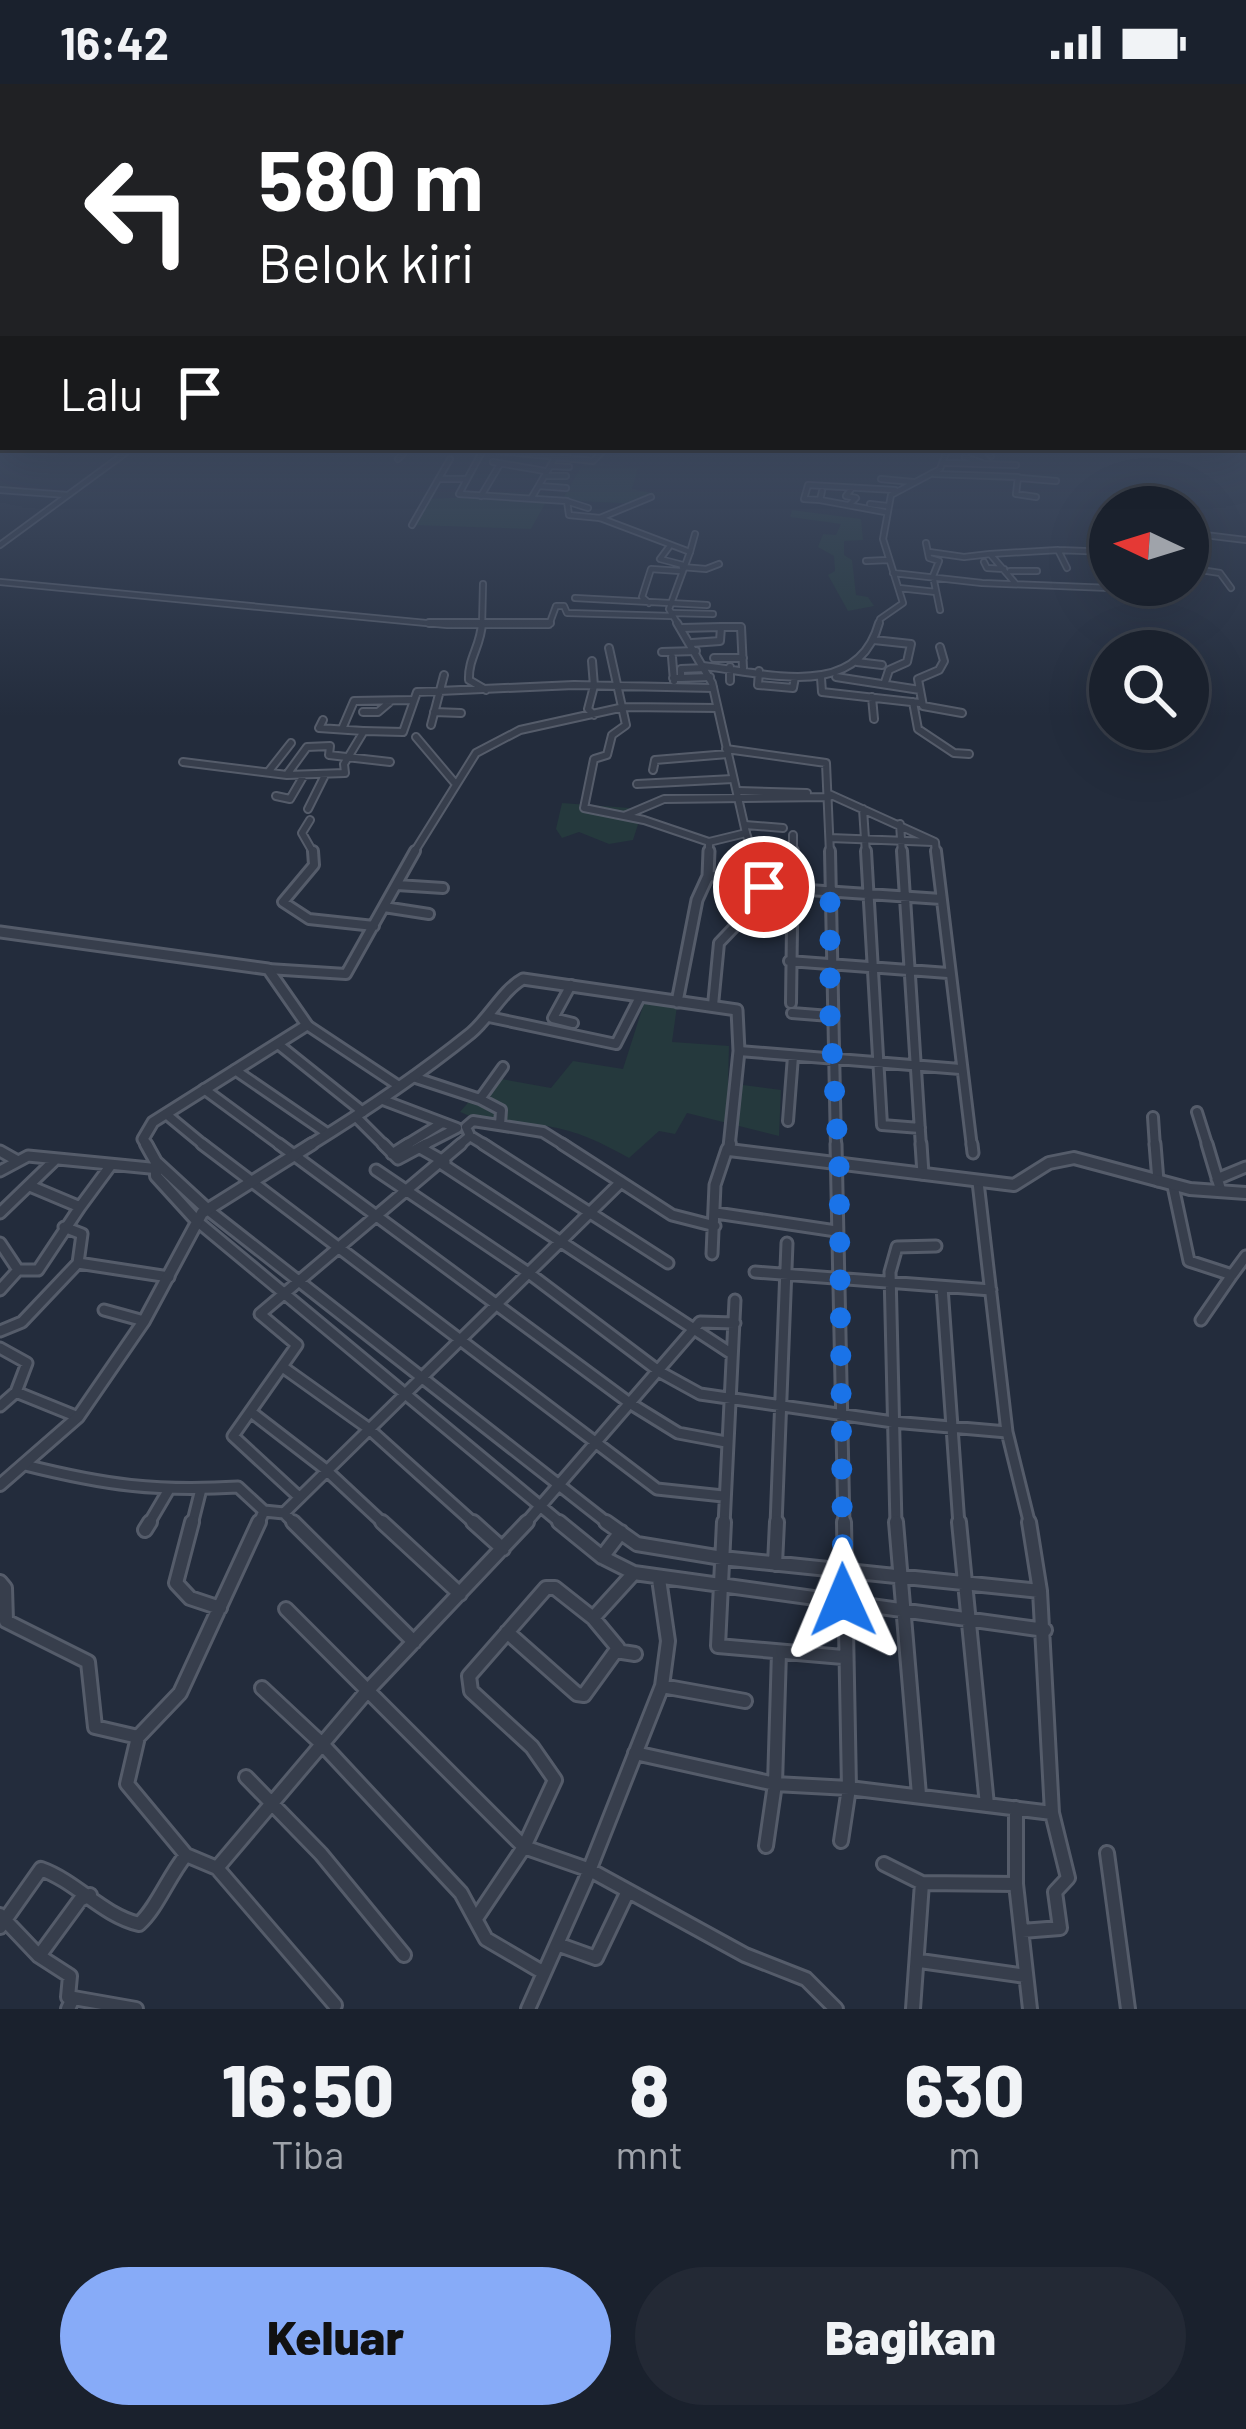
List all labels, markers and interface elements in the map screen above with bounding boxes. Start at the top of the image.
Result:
text: 16:42 [60,15,169,69]
text: 580 m [258,127,484,228]
icon: left [60,132,216,288]
text: Belok kiri [258,229,475,294]
icon: arrive [167,360,233,426]
text: Lalu [60,366,143,420]
north arrow [1089,486,1209,606]
map controls [1089,486,1209,750]
button: search [1089,630,1209,750]
pin [713,836,815,938]
icon: arrive [731,854,797,920]
position arrow [780,1537,906,1663]
text: 16:50 [222,2045,394,2131]
text: 8 [629,2045,669,2131]
text: 630 [905,2045,1024,2131]
text: Tiba [271,2130,344,2177]
text: mnt [615,2130,683,2177]
text: m [948,2130,981,2177]
button: Keluar [60,2267,611,2405]
button: Bagikan [635,2267,1186,2405]

